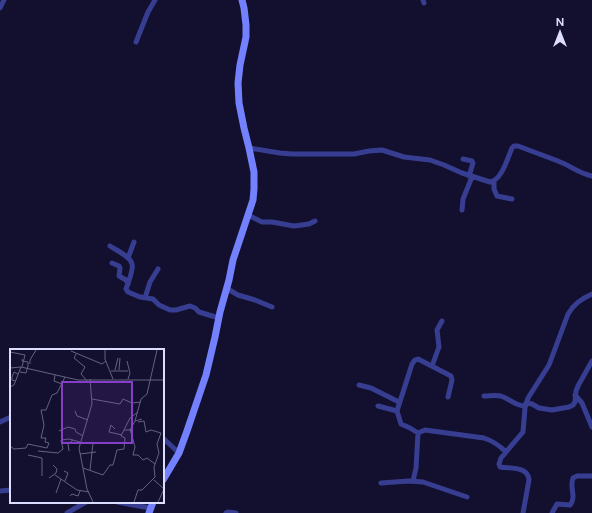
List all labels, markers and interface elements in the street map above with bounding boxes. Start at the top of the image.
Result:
north arrow [540,12,580,52]
text: N [556,16,564,29]
inset map [10,349,164,503]

